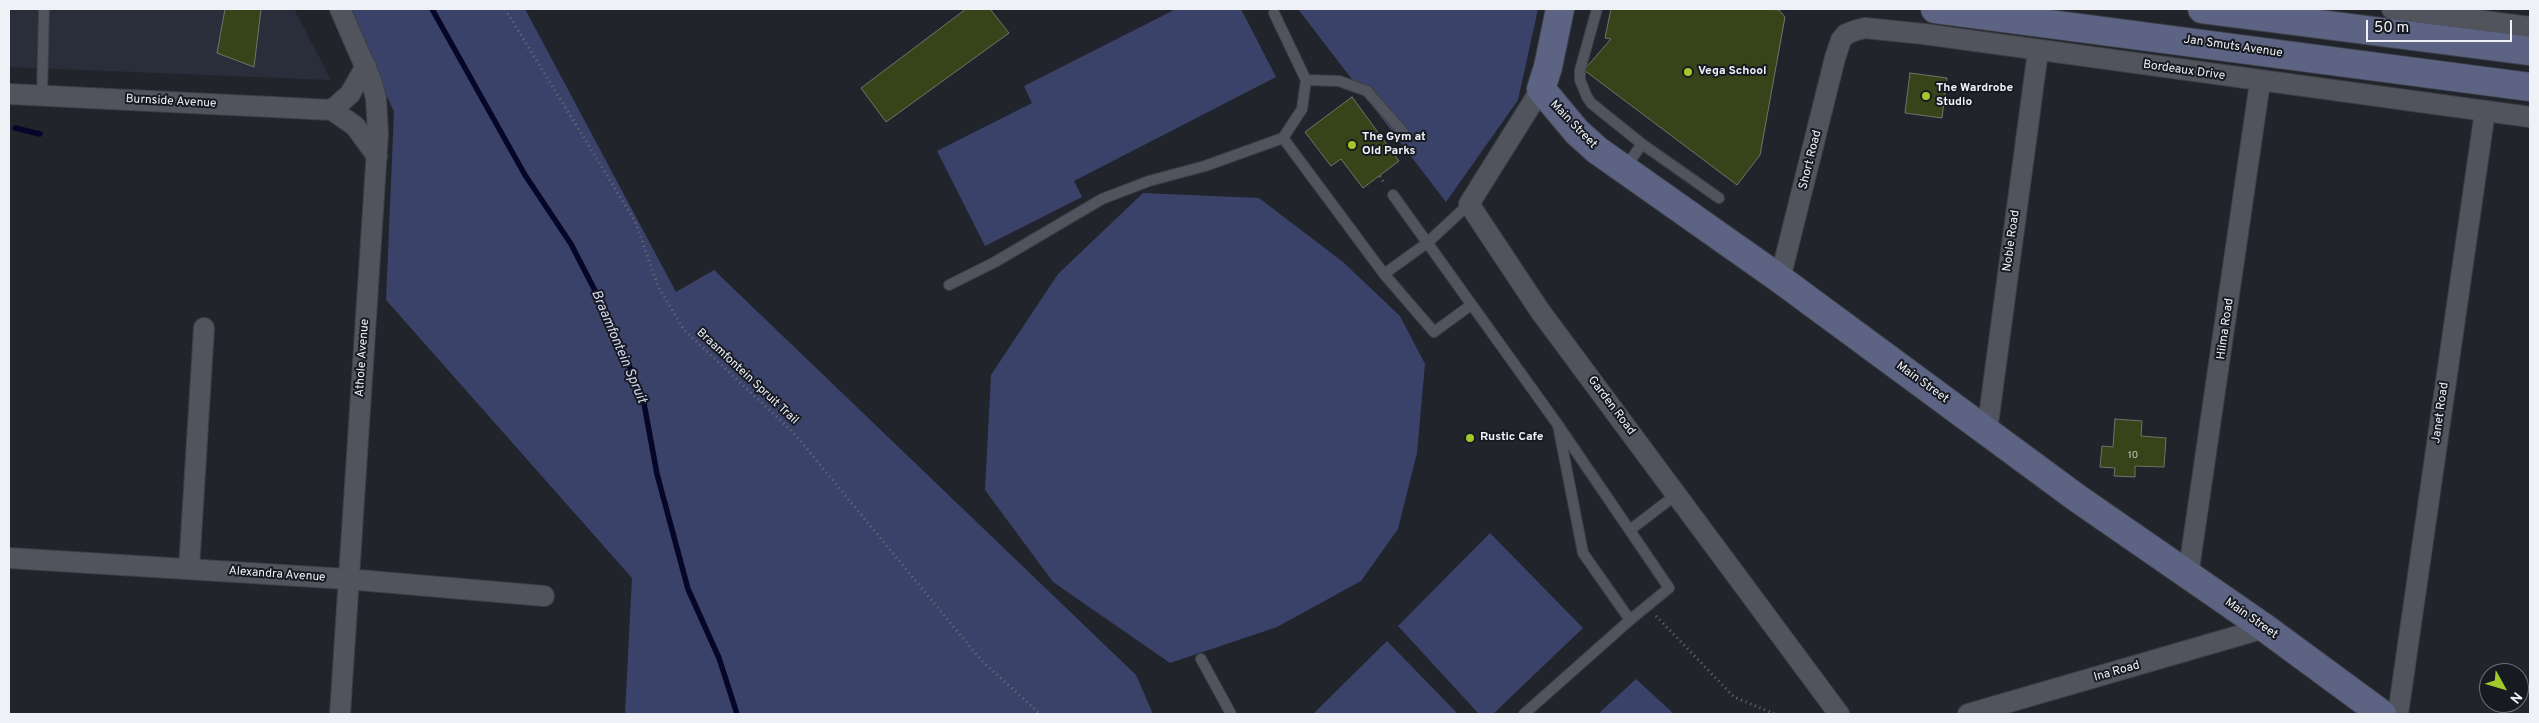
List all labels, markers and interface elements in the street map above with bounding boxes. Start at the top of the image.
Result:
scale bar [2369,10,2515,42]
text: 50 m [2374,19,2409,38]
street label: Jan Smuts Avenue [2183,33,2283,61]
street label: Bordeaux Drive [2142,58,2226,84]
place label: Vega School [1698,65,1767,79]
marker: Vega School [1682,66,1694,78]
place label: The Wardrobe Studio [1936,82,2013,110]
marker: The Wardrobe Studio [1920,90,1932,102]
street label: Burnside Avenue [125,92,217,112]
street label: Main Street [1547,98,1599,152]
street label: Short Road [1797,129,1825,191]
place label: The Gym at Old Parks [1362,131,1426,159]
marker: The Gym at Old Parks [1346,139,1358,151]
street label: Noble Road [2001,209,2023,273]
water label: Braamfontein Spruit [586,288,650,406]
street label: Hilma Road [2215,297,2237,361]
street label: Athole Avenue [353,318,373,398]
street label: Braamfontein Spruit Trail [693,326,801,428]
street label: Main Street [1893,359,1951,407]
street label: Garden Road [1584,374,1638,438]
street label: Janet Road [2430,382,2452,444]
place label: Rustic Cafe [1480,431,1543,445]
marker: Rustic Cafe [1464,432,1476,444]
house number: 10 [2128,450,2138,462]
street label: Alexandra Avenue [228,564,326,586]
street label: Main Street [2222,596,2280,642]
street label: Ina Road [2092,659,2142,685]
north arrow [2479,663,2529,713]
text: N [2505,688,2525,706]

